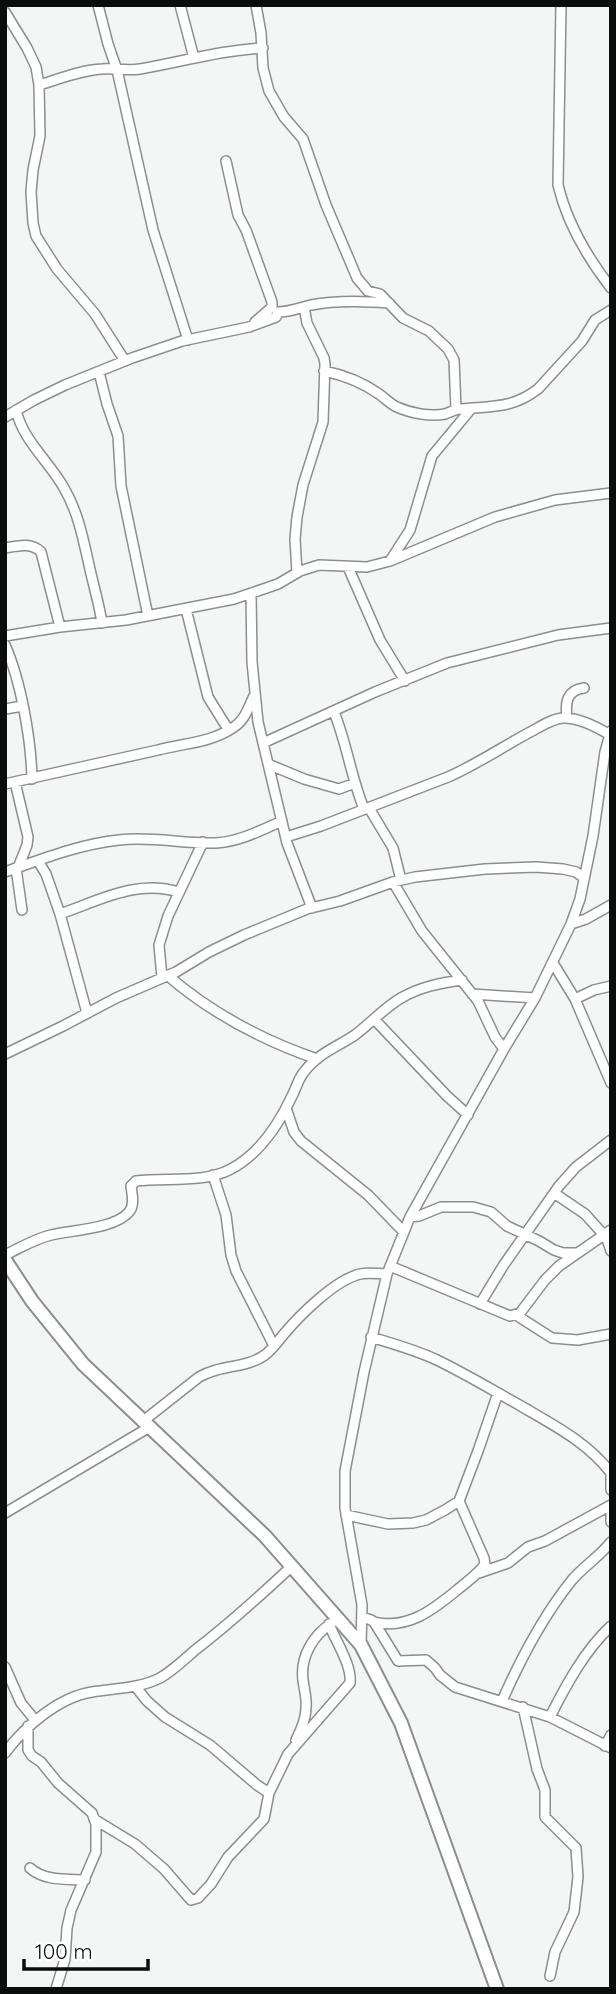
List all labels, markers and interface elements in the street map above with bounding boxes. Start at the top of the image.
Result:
scale bar [24,1927,149,1971]
text: 100 m [35,1938,93,1964]

